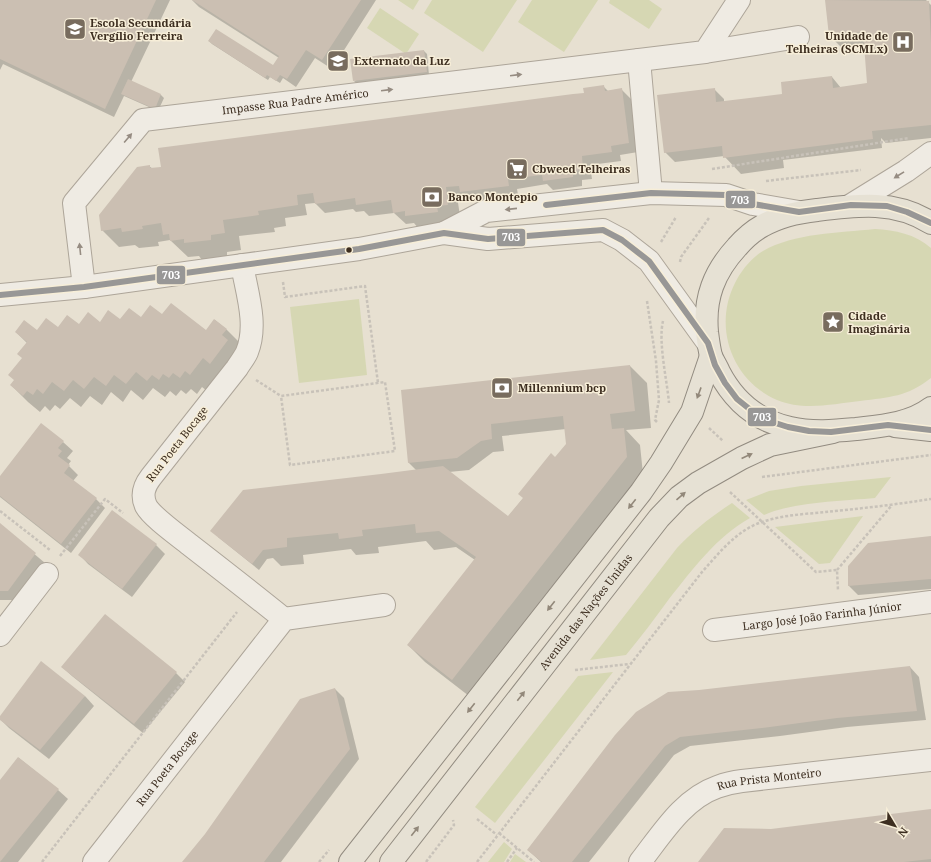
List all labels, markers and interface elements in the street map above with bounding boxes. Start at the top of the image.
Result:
place label: Escola Secundária Vergílio Ferreira [90,15,192,43]
school or university icon: Escola Secundária Vergílio Ferreira [62,16,88,42]
place label: Unidade de Telheiras (SCMLx) [786,28,888,56]
hospital icon: Unidade de Telheiras (SCMLx) [890,29,916,55]
school or university icon: Externato da Luz [325,48,351,74]
place label: Externato da Luz [354,53,450,68]
one-way arrow [510,72,522,78]
street label: Impasse Rua Padre Américo [221,85,369,117]
one-way arrow [381,87,393,94]
one-way arrow [123,133,132,144]
supermarket icon: Cbweed Telheiras [504,156,530,182]
place label: Cbweed Telheiras [532,161,630,176]
one-way arrow [893,172,905,179]
bank icon: Banco Montepio [419,184,445,210]
place label: Banco Montepio [448,189,538,204]
line badge: 703 [725,190,756,209]
text: 703 [731,192,749,207]
one-way arrow [505,205,517,212]
line badge: 703 [496,228,526,247]
text: 703 [502,229,520,244]
one-way arrow [76,243,83,255]
unlabelled marker [344,245,354,255]
line badge: 703 [156,265,186,285]
text: 703 [162,267,180,282]
place label: Cidade Imaginária [848,308,910,336]
place icon: Cidade Imaginária [820,309,846,335]
bank icon: Millennium bcp [489,375,515,401]
place label: Millennium bcp [518,380,606,395]
one-way arrow [695,387,701,399]
street label: Rua Poeta Bocage [142,403,211,485]
line badge: 703 [747,407,777,427]
text: 703 [753,409,771,424]
one-way arrow [741,453,752,459]
one-way arrow [676,492,686,501]
one-way arrow [627,498,636,509]
street label: Avenida das Nações Unidas [535,550,635,673]
street label: Largo José João Farinha Júnior [742,598,903,633]
one-way arrow [547,600,556,611]
one-way arrow [516,690,525,701]
one-way arrow [467,702,475,713]
street label: Rua Poeta Bocage [133,727,201,809]
street label: Rua Prista Monteiro [715,764,822,793]
north arrow [875,806,915,846]
text: N [894,824,912,841]
one-way arrow [411,826,419,837]

